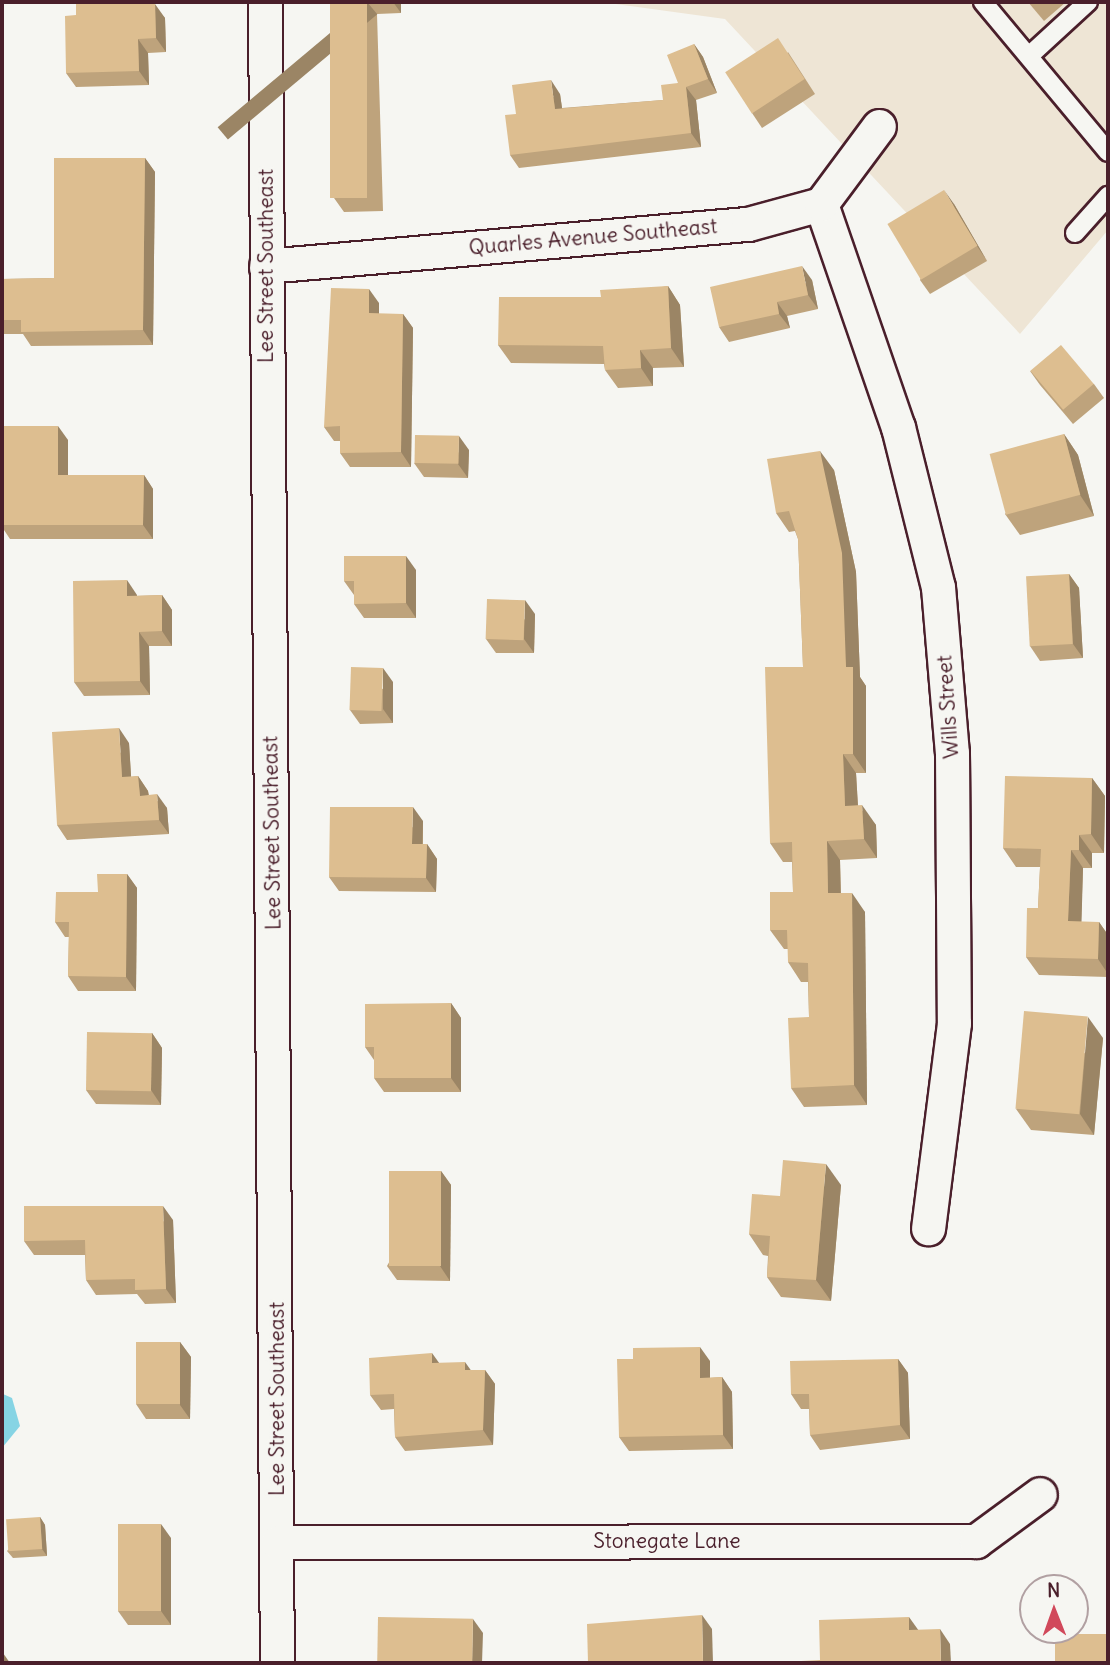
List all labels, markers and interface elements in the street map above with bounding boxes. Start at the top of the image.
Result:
street label: Lee Street Southeast [253,169,279,363]
street label: Quarles Avenue Southeast [468,214,718,260]
street label: Wills Street [932,654,964,760]
street label: Lee Street Southeast [258,736,286,930]
street label: Lee Street Southeast [264,1302,290,1496]
street label: Stonegate Lane [593,1528,741,1554]
north arrow [1019,1574,1089,1644]
text: N [1047,1578,1060,1602]

